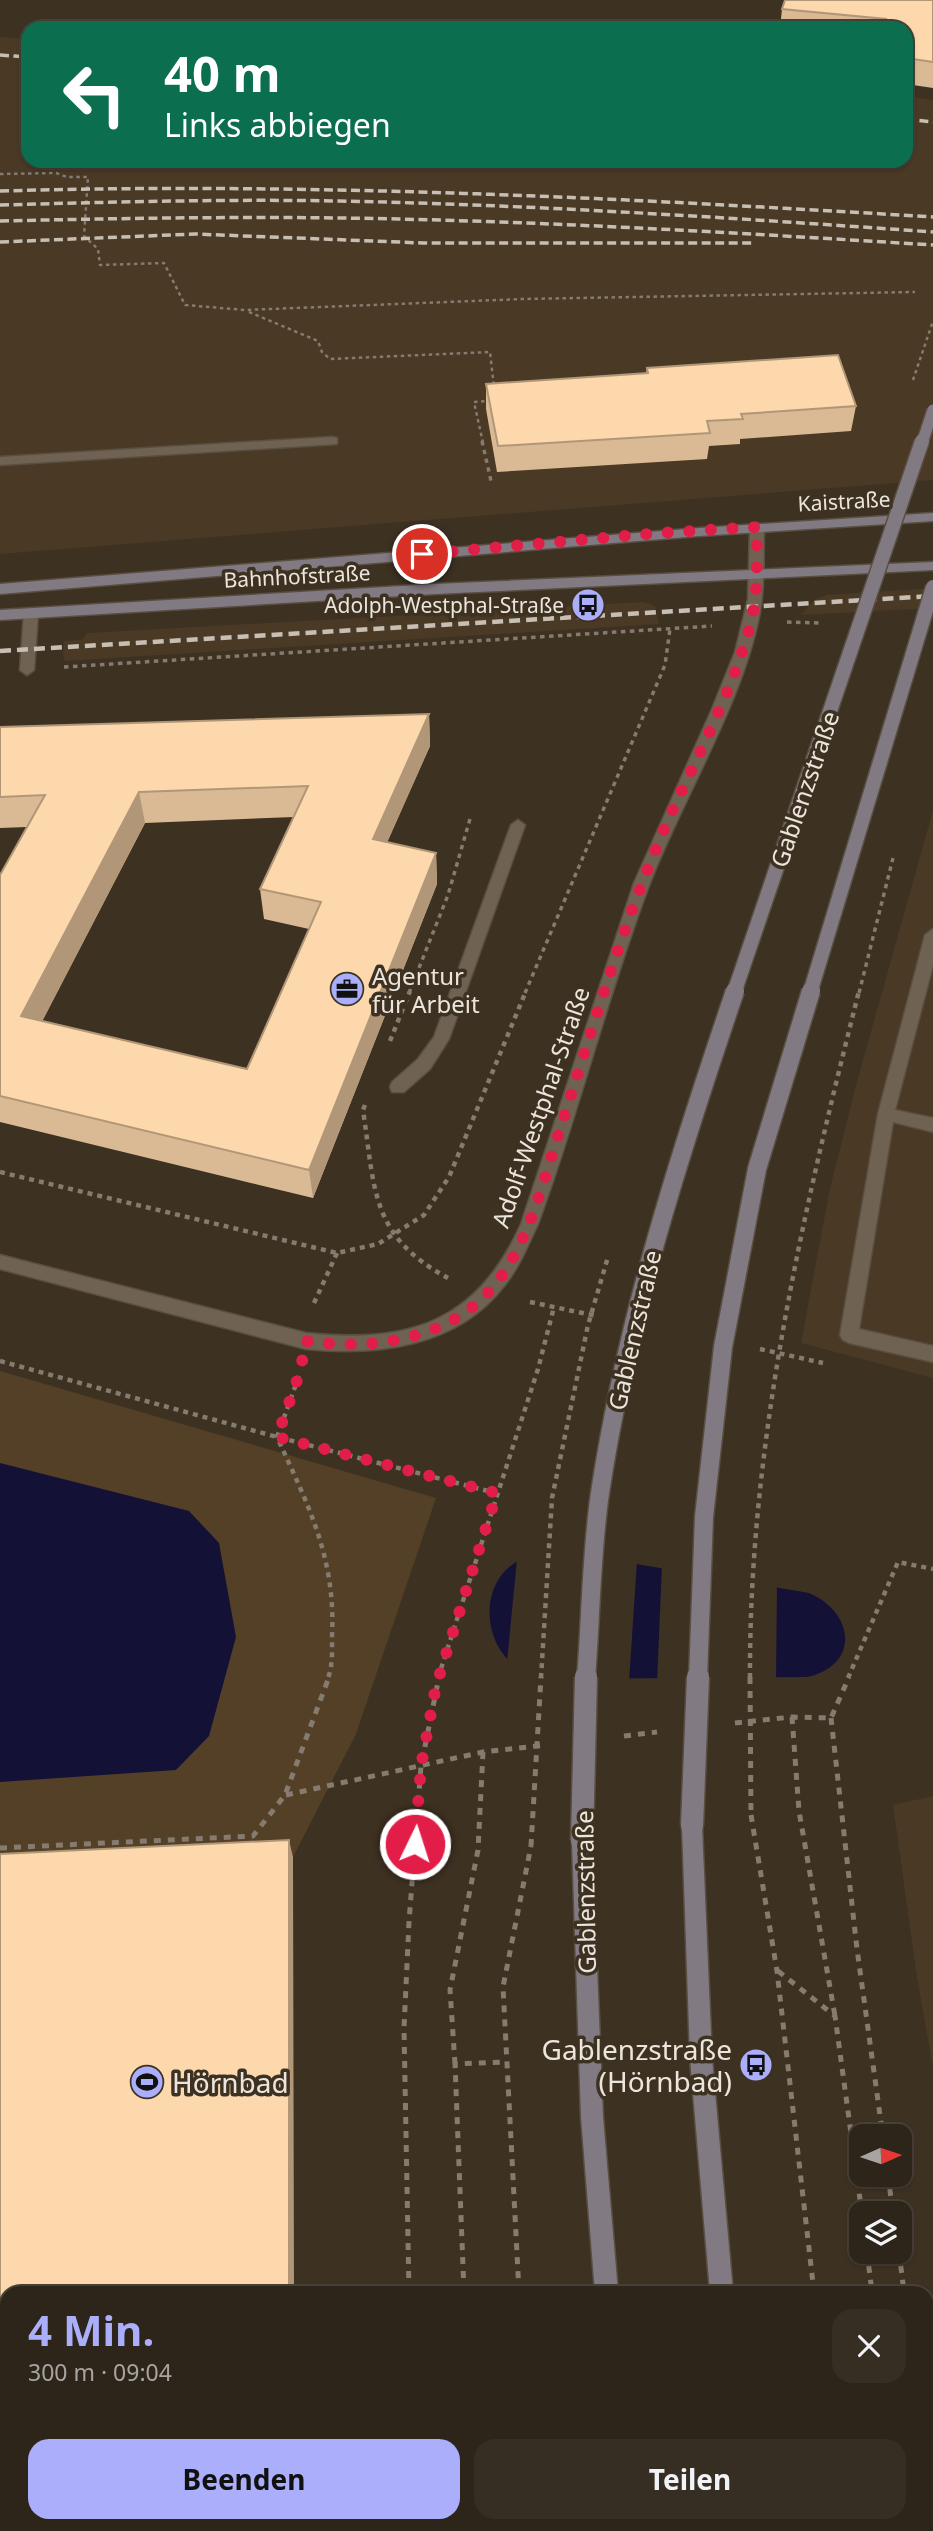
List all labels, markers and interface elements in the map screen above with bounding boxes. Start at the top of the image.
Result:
text: 40 m [164,40,281,106]
icon: left [49,49,140,140]
text: Links abbiegen [164,103,391,146]
street label: Kaistraße [797,485,891,517]
pin [392,524,452,584]
icon: arrive [403,535,441,573]
street label: Bahnhofstraße [223,558,371,594]
bus stop icon: Adolph-Westphal-Straße [569,586,607,624]
place label: Adolph-Westphal-Straße [324,591,564,619]
street label: Gablenzstraße [762,706,846,872]
place label: Agentur für Arbeit [372,959,480,1020]
office icon: Agentur für Arbeit [328,970,366,1008]
street label: Adolf-Westphal-Straße [483,982,597,1232]
street label: Gablenzstraße [600,1247,668,1413]
position arrow [378,1807,452,1881]
street label: Gablenzstraße [567,1810,603,1974]
place label: Gablenzstraße (Hörnbad) [542,2030,732,2100]
bus stop icon: Gablenzstraße (Hörnbad) [737,2046,775,2084]
sports icon: Hörnbad [128,2063,166,2101]
place label: Hörnbad [172,2063,289,2101]
north arrow [849,2124,912,2188]
map controls [849,2124,912,2264]
button: layers [849,2201,912,2264]
text: 4 Min. [28,2301,154,2358]
button: close [832,2309,906,2383]
text: 300 m · 09:04 [28,2356,172,2388]
button: Beenden [28,2439,460,2519]
button: Teilen [474,2439,906,2519]

